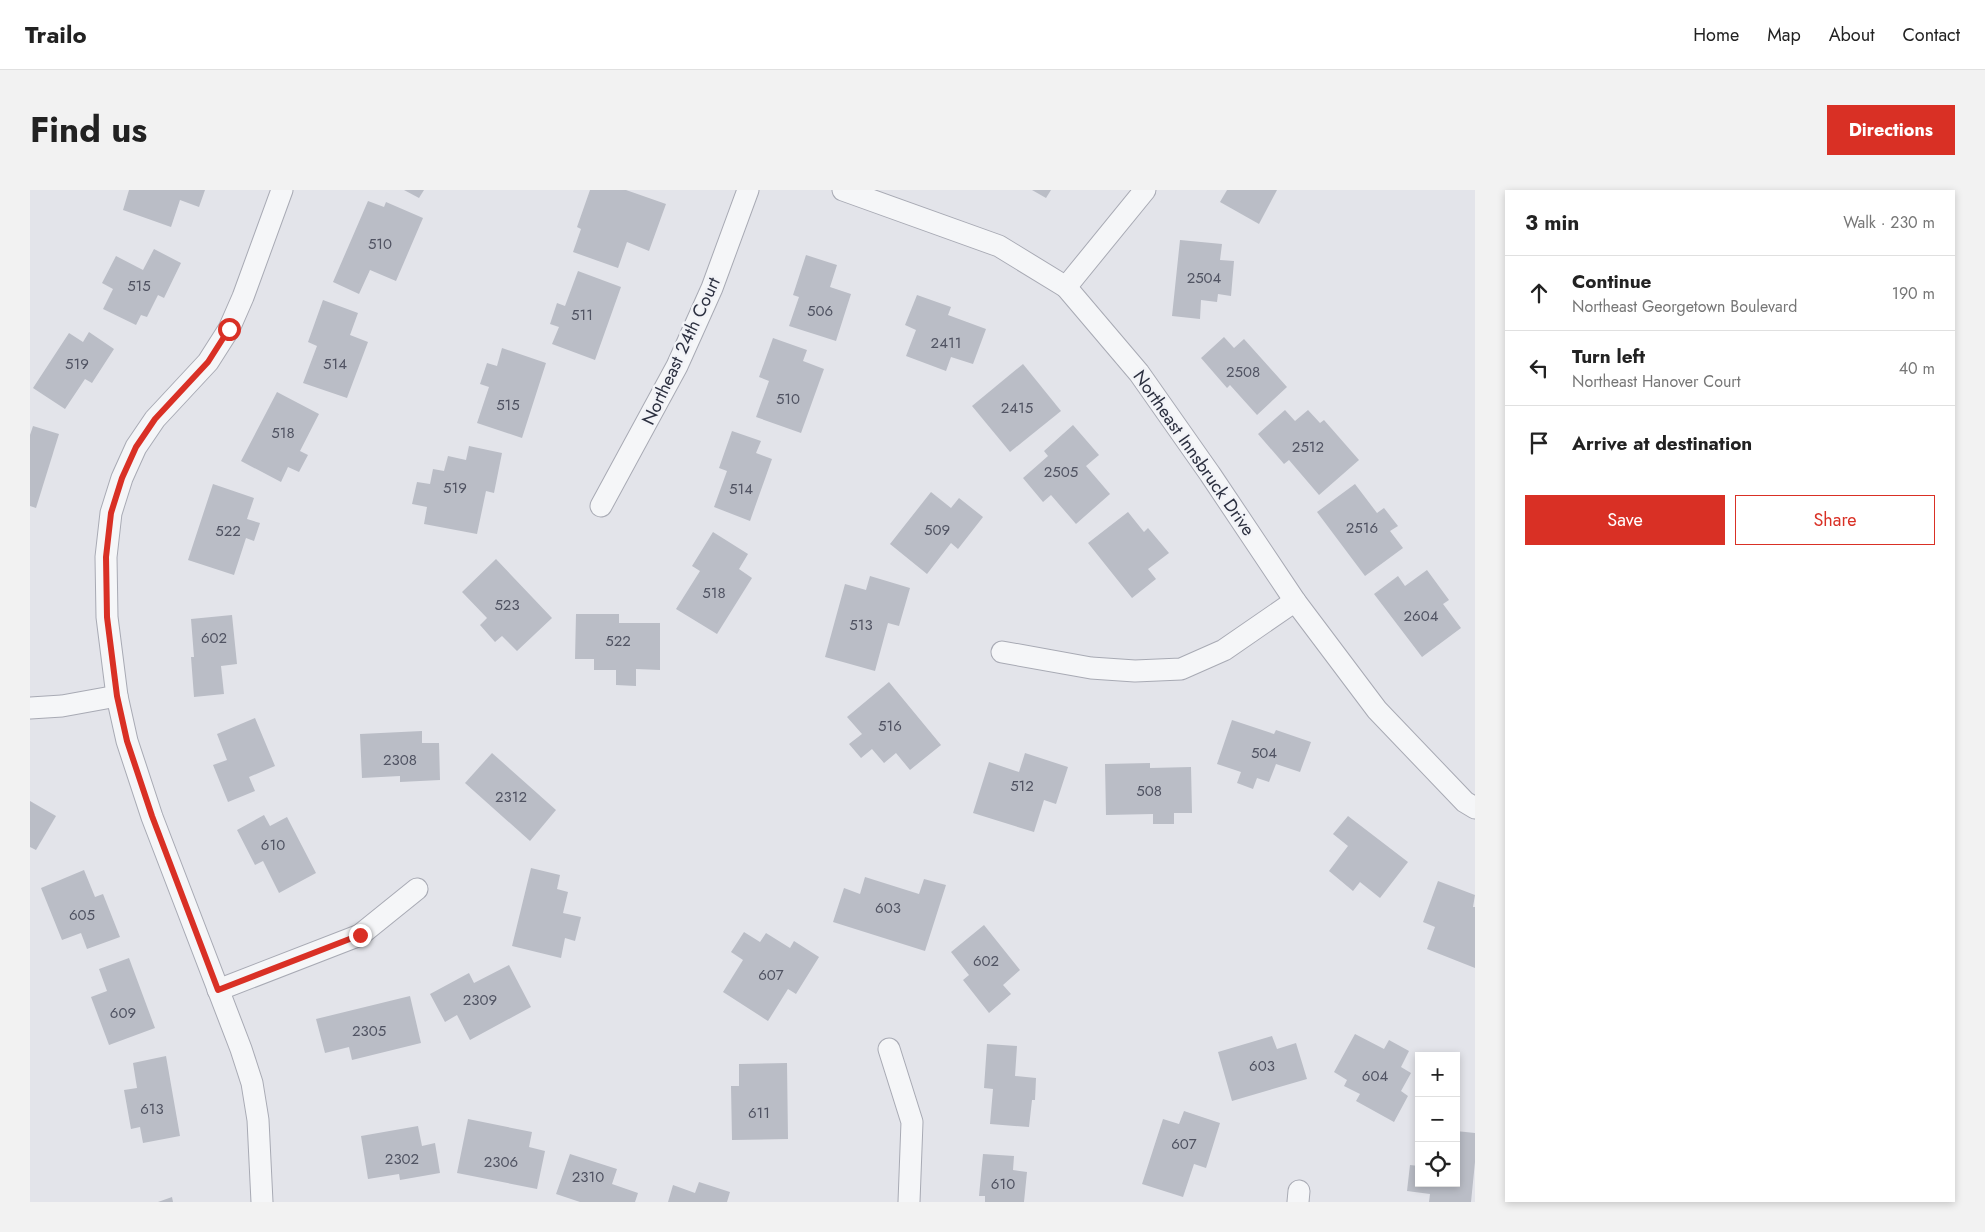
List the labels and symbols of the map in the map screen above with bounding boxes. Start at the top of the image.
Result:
house number: 510 [368,233,392,255]
house number: 2504 [1187,267,1222,289]
street label: Northeast 24th Court [635,272,727,429]
house number: 515 [127,275,151,297]
house number: 506 [807,300,833,322]
house number: 511 [571,304,593,326]
route start [218,318,241,341]
house number: 2411 [931,332,961,354]
house number: 519 [65,353,89,375]
house number: 514 [323,353,347,375]
house number: 2508 [1226,361,1260,383]
street label: Northeast Innsbruck Drive [1127,365,1261,541]
house number: 510 [776,388,800,410]
house number: 515 [496,394,520,416]
house number: 2415 [1001,397,1033,419]
house number: 518 [271,422,295,444]
house number: 2512 [1292,436,1324,458]
house number: 2505 [1044,461,1078,483]
house number: 519 [443,477,467,499]
house number: 514 [729,478,753,500]
house number: 2516 [1346,517,1378,539]
house number: 509 [924,519,950,541]
house number: 522 [215,520,241,542]
house number: 518 [702,582,726,604]
house number: 523 [494,594,520,616]
house number: 2604 [1404,605,1439,627]
house number: 513 [849,614,873,636]
house number: 602 [201,627,227,649]
house number: 522 [605,630,631,652]
house number: 516 [878,715,902,737]
house number: 504 [1251,742,1277,764]
house number: 2308 [383,749,417,771]
house number: 512 [1010,775,1034,797]
house number: 508 [1136,780,1162,802]
house number: 2312 [495,786,527,808]
house number: 610 [261,834,285,856]
house number: 603 [875,897,901,919]
house number: 605 [69,904,95,926]
route end [349,924,372,947]
house number: 602 [973,950,999,972]
house number: 607 [758,964,784,986]
house number: 2309 [463,989,497,1011]
house number: 609 [110,1002,136,1024]
house number: 2305 [352,1020,386,1042]
house number: 603 [1249,1055,1275,1077]
house number: 604 [1362,1065,1388,1087]
house number: 613 [140,1098,164,1120]
house number: 611 [748,1102,770,1124]
house number: 607 [1171,1133,1197,1155]
house number: 2302 [385,1148,419,1170]
house number: 2306 [484,1151,518,1173]
house number: 2310 [572,1166,604,1188]
house number: 610 [991,1173,1015,1195]

